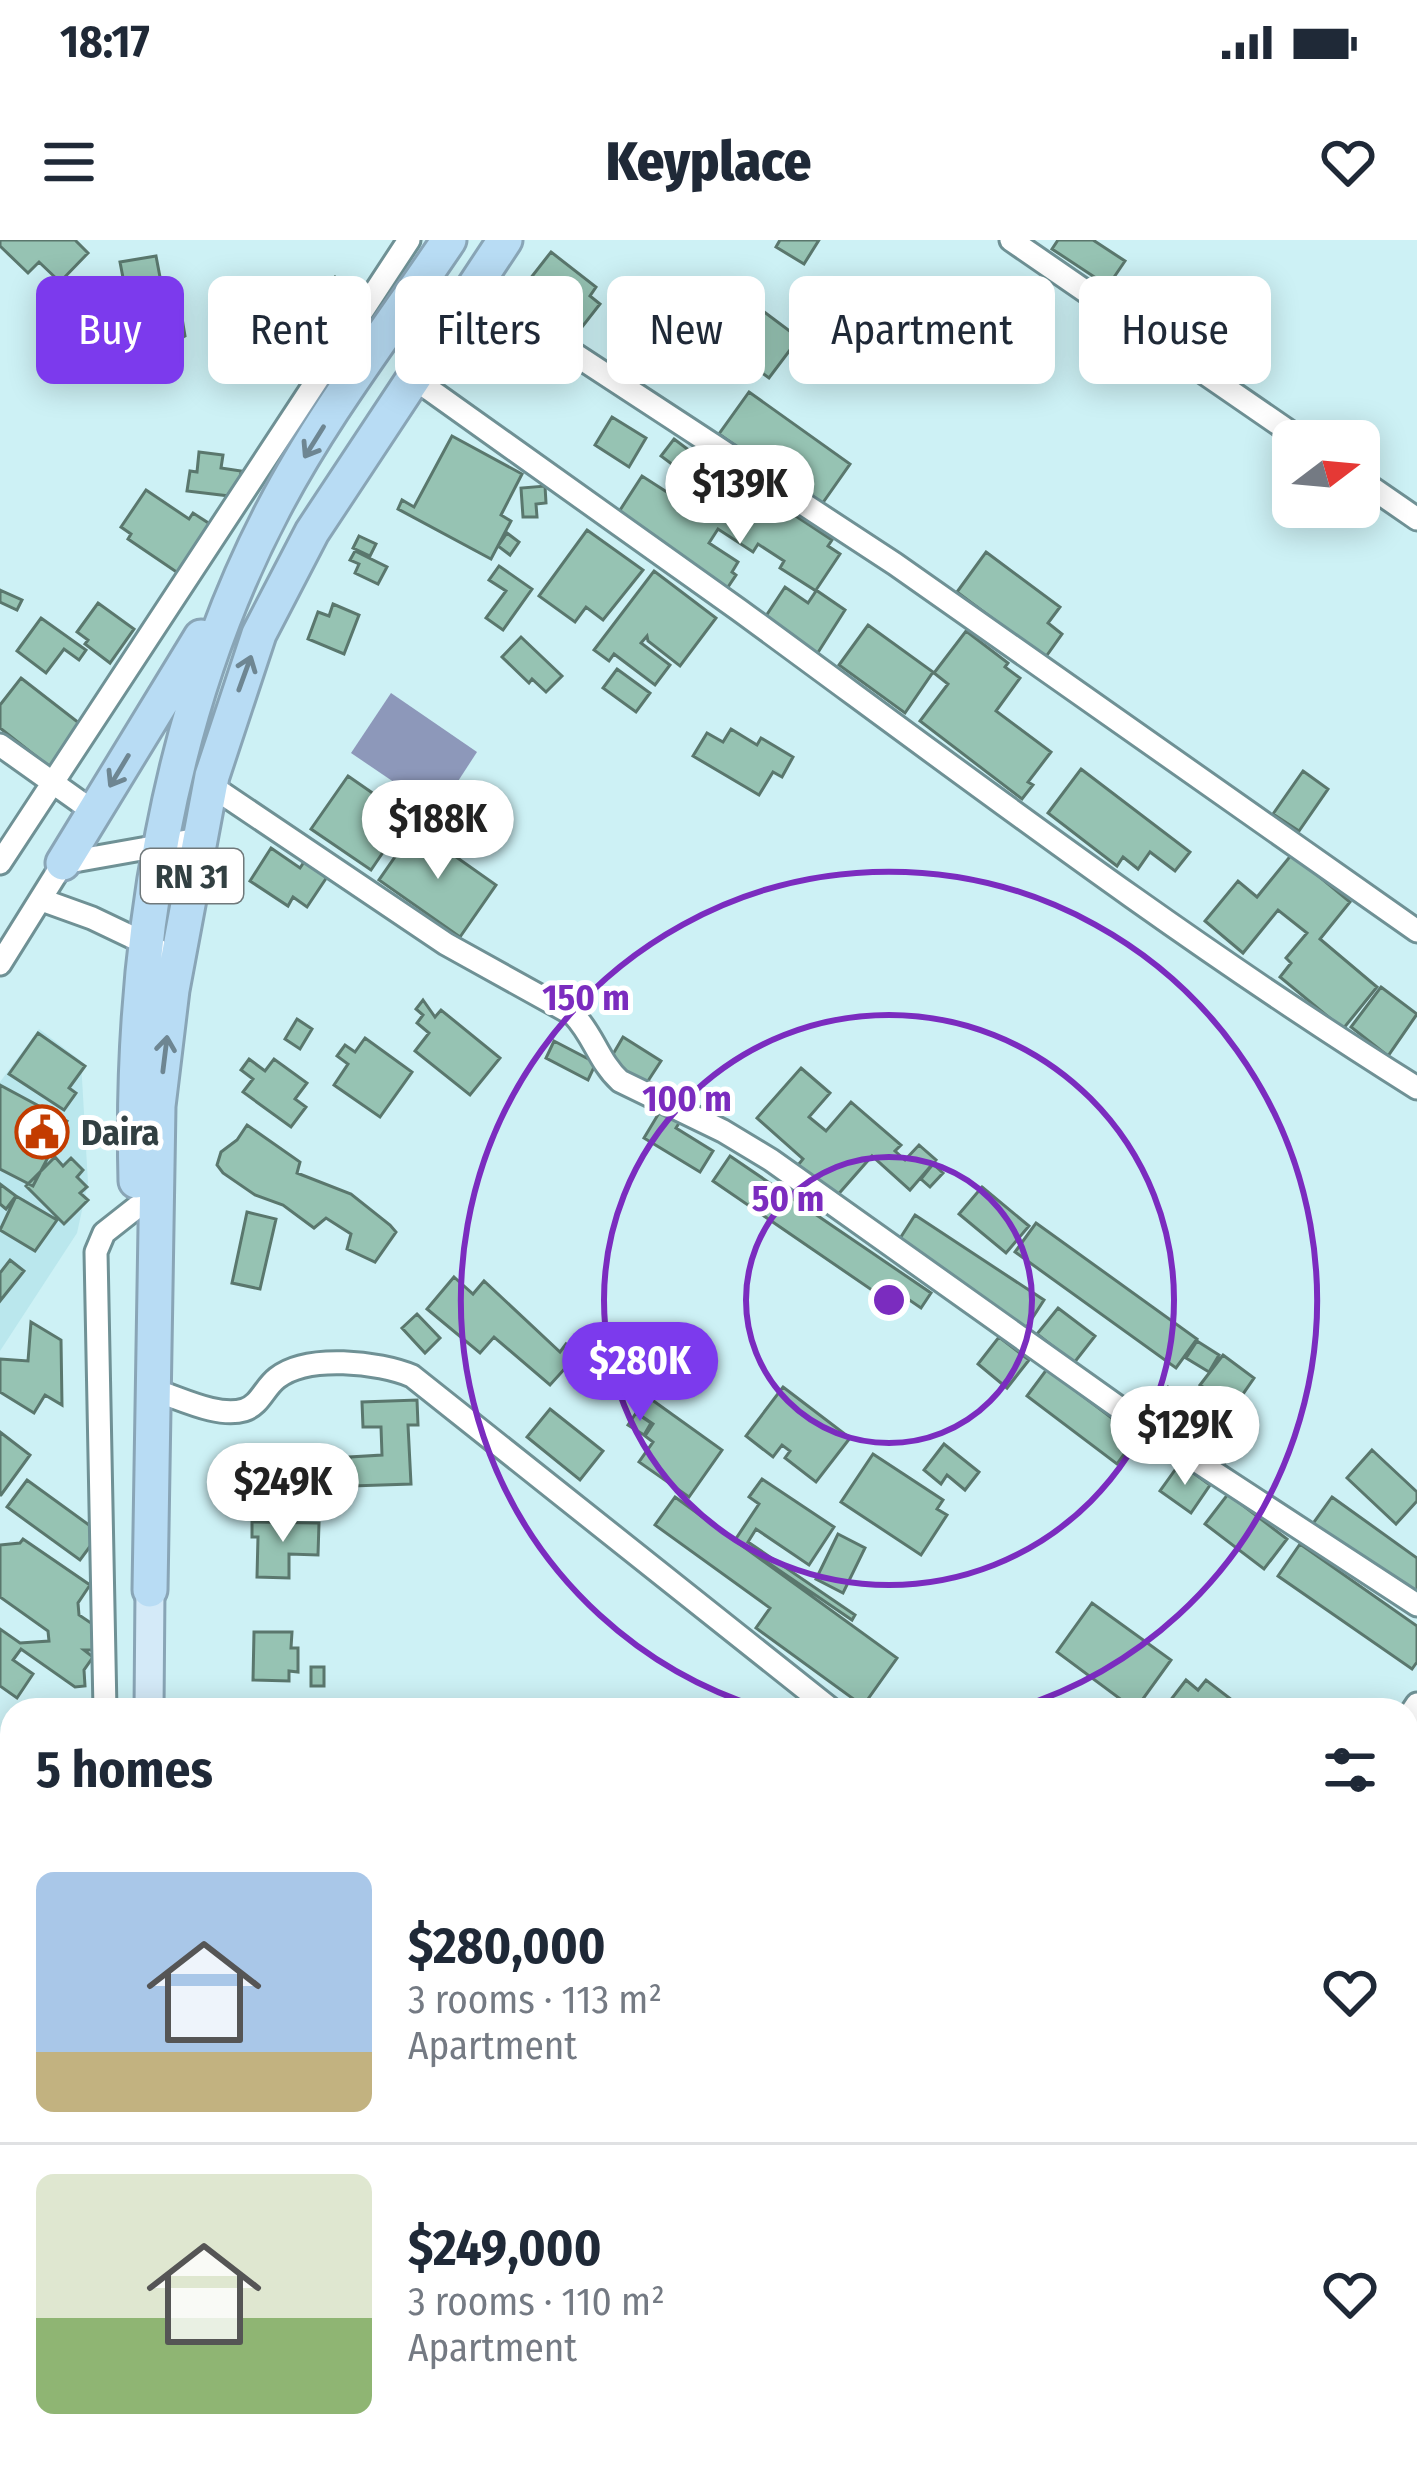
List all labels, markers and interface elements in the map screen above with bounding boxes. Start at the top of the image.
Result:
text: 18:17 [60,15,150,69]
icon: menu [36,129,102,195]
icon: heart [1315,129,1381,195]
text: Keyplace [606,130,811,194]
chip: Buy [36,276,184,384]
chip: Rent [208,276,371,384]
chip: Filters [395,276,583,384]
chip: New [607,276,765,384]
chip: Apartment [789,276,1055,384]
chip: House [1079,276,1271,384]
north arrow [1272,420,1380,528]
map controls [1272,420,1380,528]
one-way arrow [302,424,326,458]
pin: $139K [656,445,824,547]
text: $139K [692,461,788,507]
one-way arrow [236,655,257,692]
one-way arrow [107,753,131,787]
pin: $188K [354,780,522,882]
text: $188K [389,796,487,842]
road number: RN 31 [141,849,243,903]
text: 150 m [542,976,630,1020]
one-way arrow [154,1035,176,1074]
text: 100 m [642,1077,732,1121]
public building icon: Daira [14,1104,70,1160]
place label: Daira [81,1111,159,1155]
text: 50 m [752,1177,824,1221]
centre of rings [868,1279,910,1321]
pin: $280K [556,1322,724,1424]
text: $280K [589,1338,691,1384]
pin: $129K [1101,1386,1269,1488]
text: $129K [1137,1402,1233,1448]
pin: $249K [199,1443,367,1545]
text: $249K [234,1459,332,1505]
icon: filters [1317,1737,1383,1803]
text: 5 homes [36,1739,213,1801]
text: $280,000 [408,1915,606,1977]
icon: home [132,1920,276,2064]
icon: heart [1317,1959,1383,2025]
text: 3 rooms · 113 m² [408,1977,662,2023]
text: Apartment [408,2023,577,2069]
text: $249,000 [408,2217,602,2279]
icon: home [132,2222,276,2366]
icon: heart [1317,2261,1383,2327]
text: 3 rooms · 110 m² [408,2279,665,2325]
text: Apartment [408,2325,577,2371]

